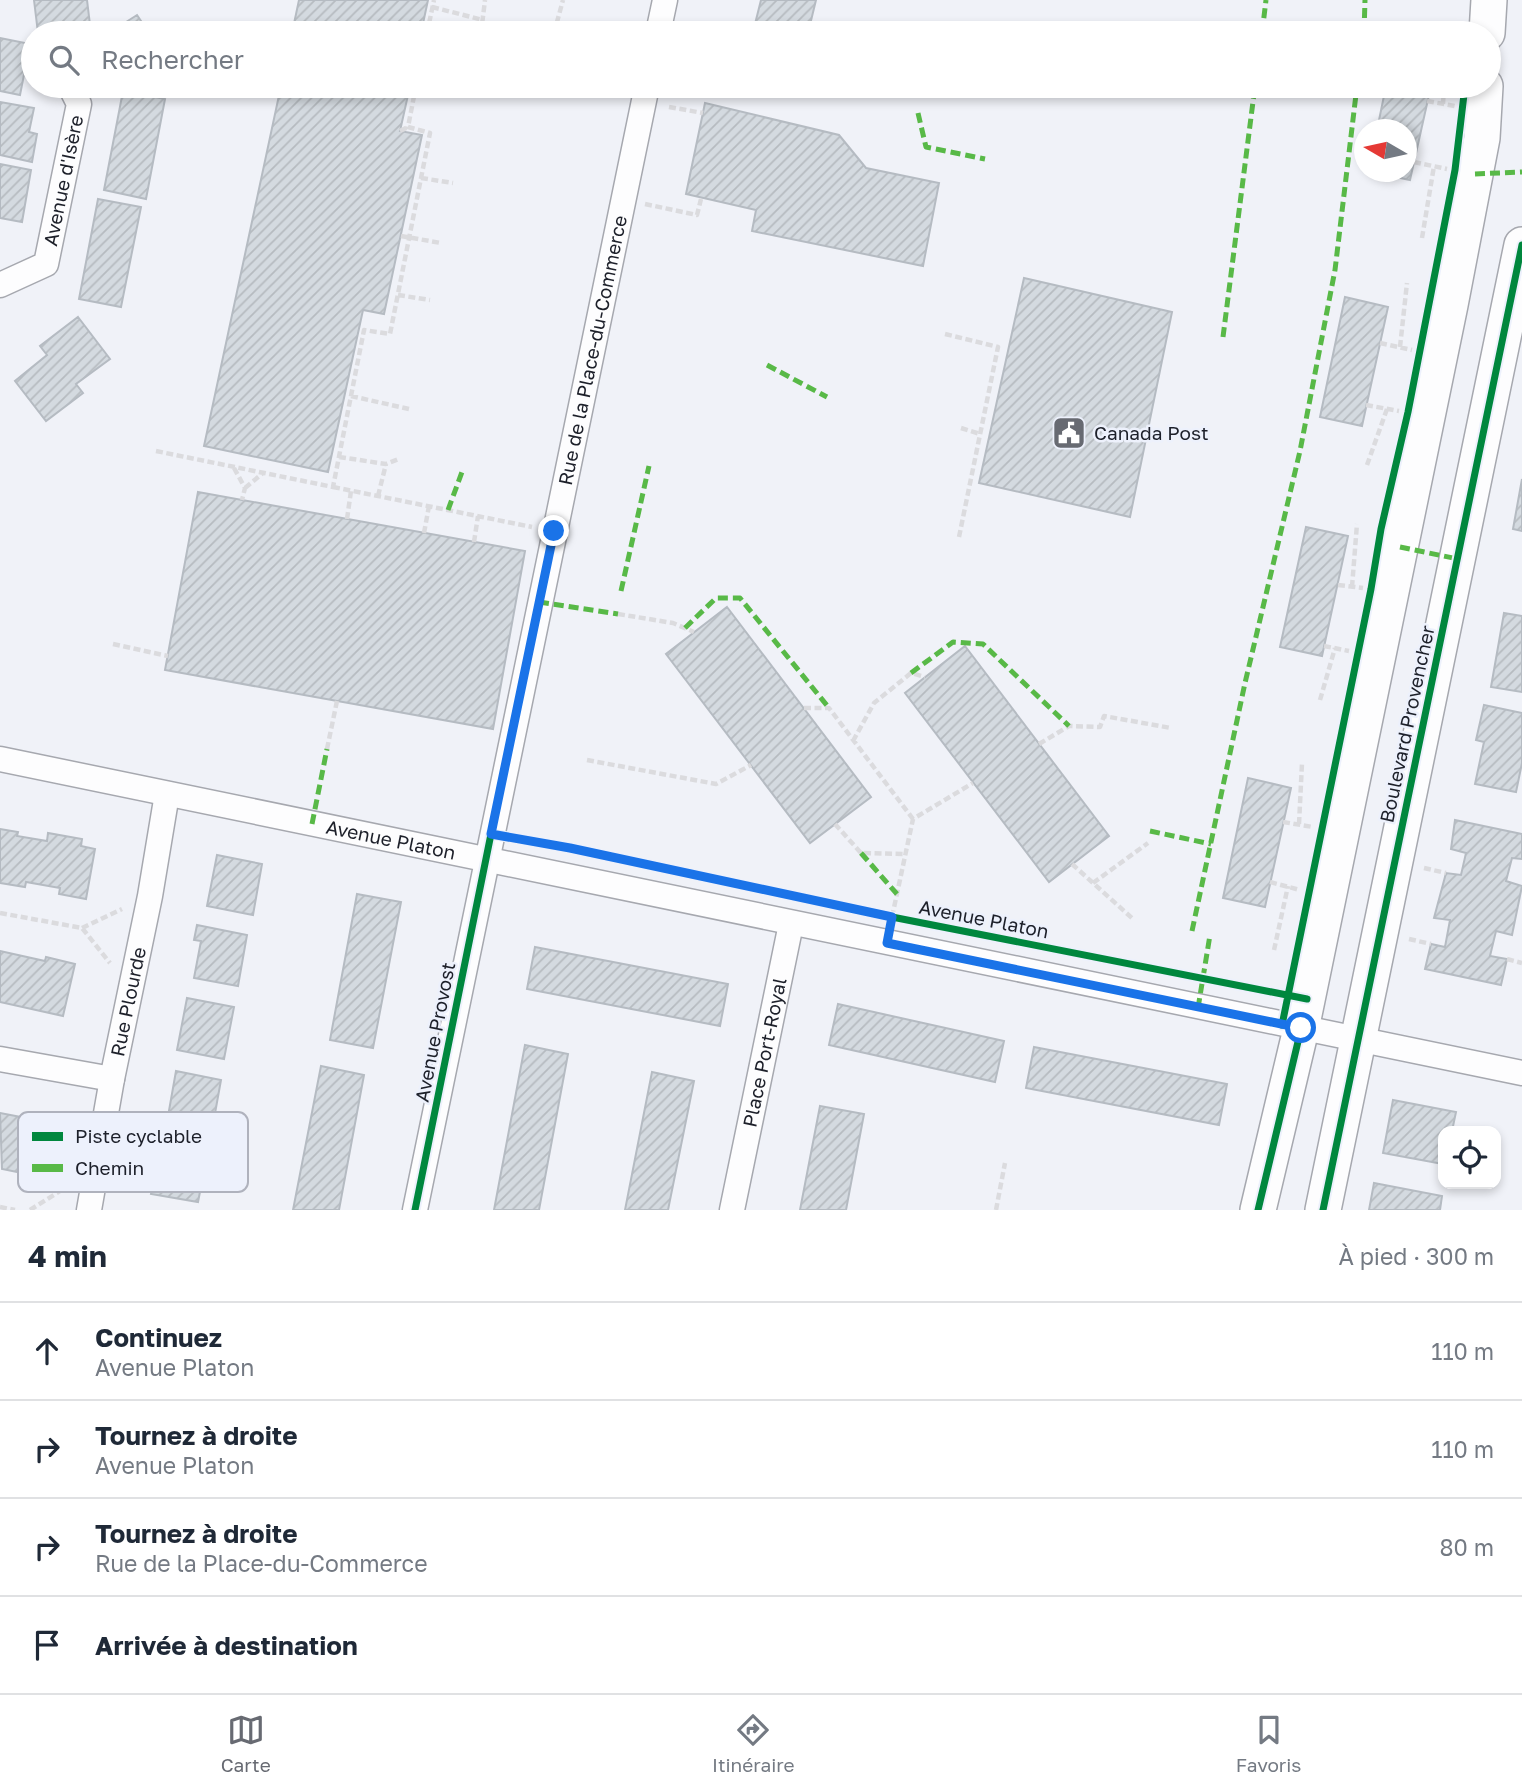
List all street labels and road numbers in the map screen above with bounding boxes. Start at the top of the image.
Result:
street label: Avenue d'Isère [38,113,87,248]
street label: Rue de la Place-du-Commerce [553,213,631,487]
street label: Boulevard Provencher [1374,623,1439,824]
street label: Avenue Platon [324,815,458,864]
street label: Avenue Platon [917,895,1051,942]
street label: Rue Plourde [105,945,150,1058]
street label: Avenue Provost [410,960,459,1104]
street label: Place Port-Royal [737,975,791,1129]

